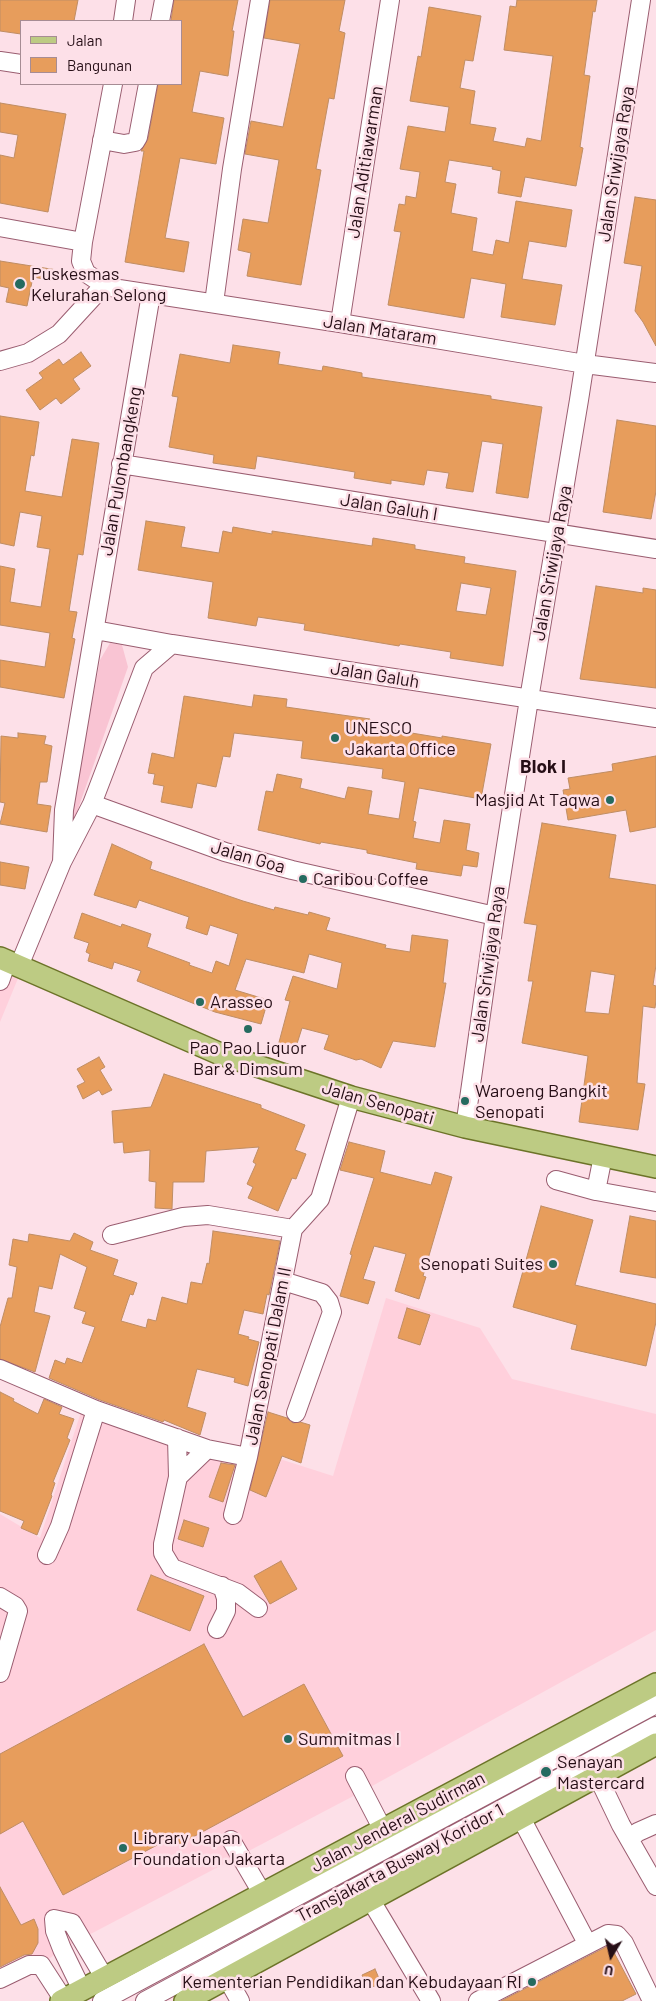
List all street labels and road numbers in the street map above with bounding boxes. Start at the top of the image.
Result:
street label: Jalan Aditiawarman [342,84,388,240]
street label: Jalan Sriwijaya Raya [593,85,639,243]
street label: Jalan Mataram [322,310,438,350]
street label: Jalan Pulombangkeng [95,385,147,557]
street label: Jalan Sriwijaya Raya [528,484,576,642]
street label: Jalan Galuh I [339,489,439,525]
street label: Jalan Galuh [329,657,421,693]
street label: Jalan Goa [208,836,288,878]
street label: Jalan Sriwijaya Raya [466,885,510,1043]
street label: Jalan Senopati [319,1077,437,1129]
street label: Jalan Senopati Dalam II [240,1265,296,1447]
street label: Jalan Jenderal Sudirman [307,1767,489,1877]
street label: Transjakarta Busway Koridor 1 [293,1799,507,1927]

